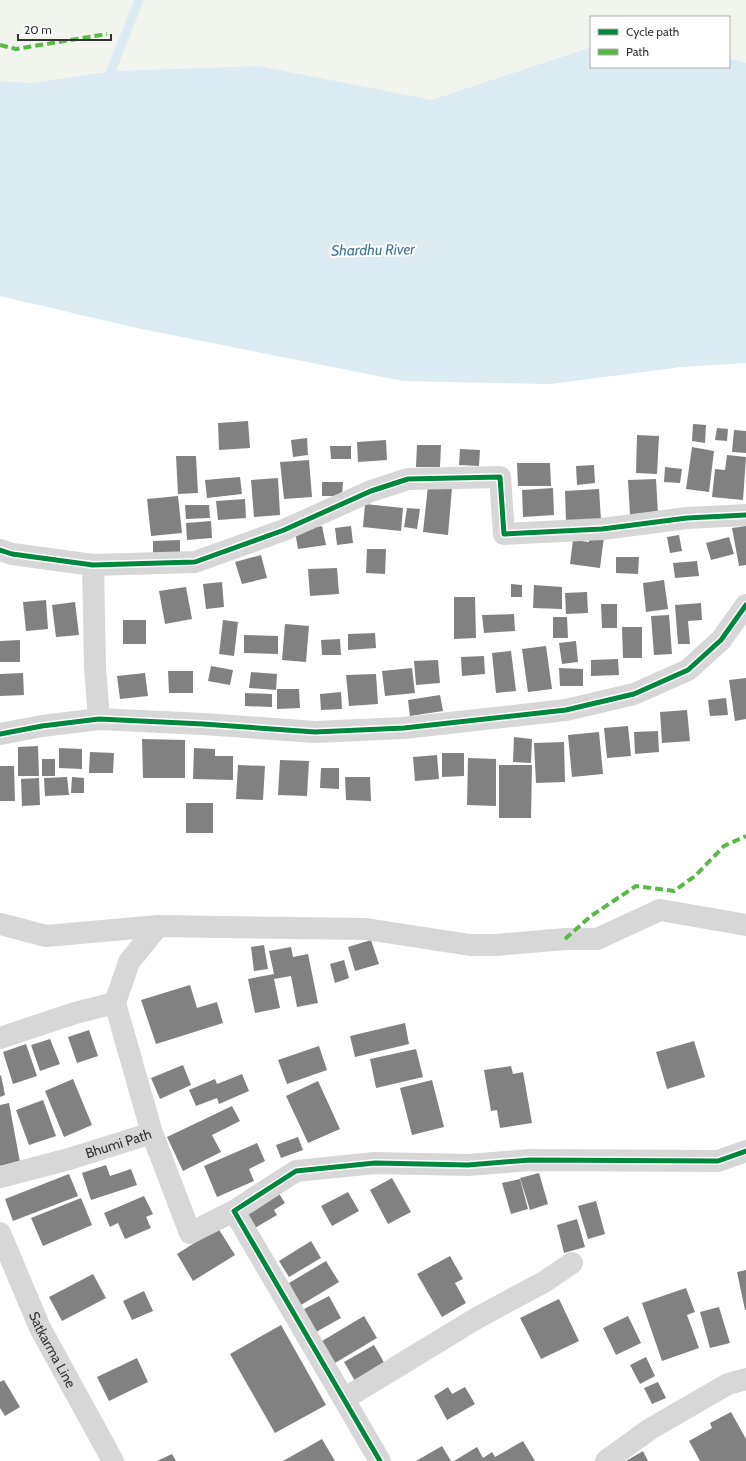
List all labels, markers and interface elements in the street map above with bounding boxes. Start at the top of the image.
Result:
scale bar [18,16,111,42]
legend [590,16,730,68]
text: 20 m [24,22,52,37]
text: Cycle path [626,24,679,39]
text: Path [626,44,649,59]
water label: Shardhu River [331,240,416,260]
street label: Bhumi Path [83,1125,154,1162]
street label: Satkarma Line [25,1309,80,1391]

